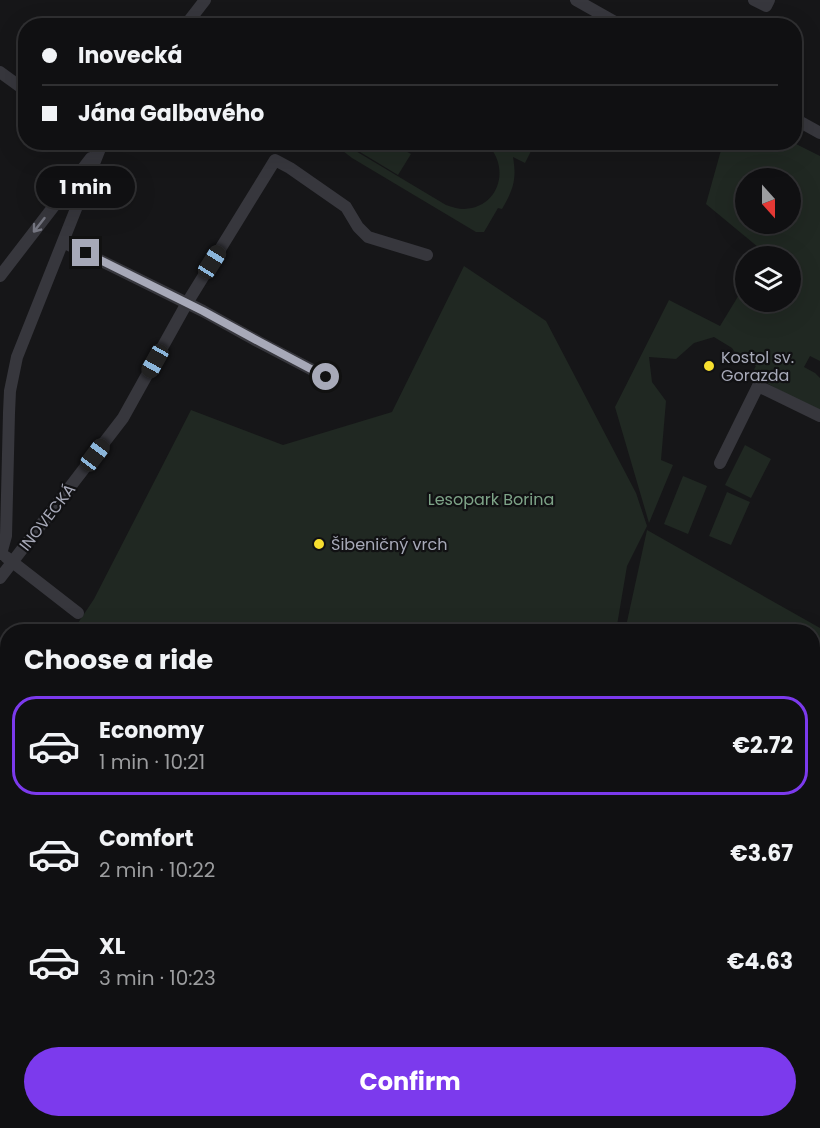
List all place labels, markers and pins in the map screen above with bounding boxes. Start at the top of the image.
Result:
place label: Kostol sv. Gorazda [721,346,794,387]
marker: Kostol sv. Gorazda [702,359,716,373]
place label: Šibeničný vrch [331,533,447,556]
marker: Šibeničný vrch [312,537,326,551]

